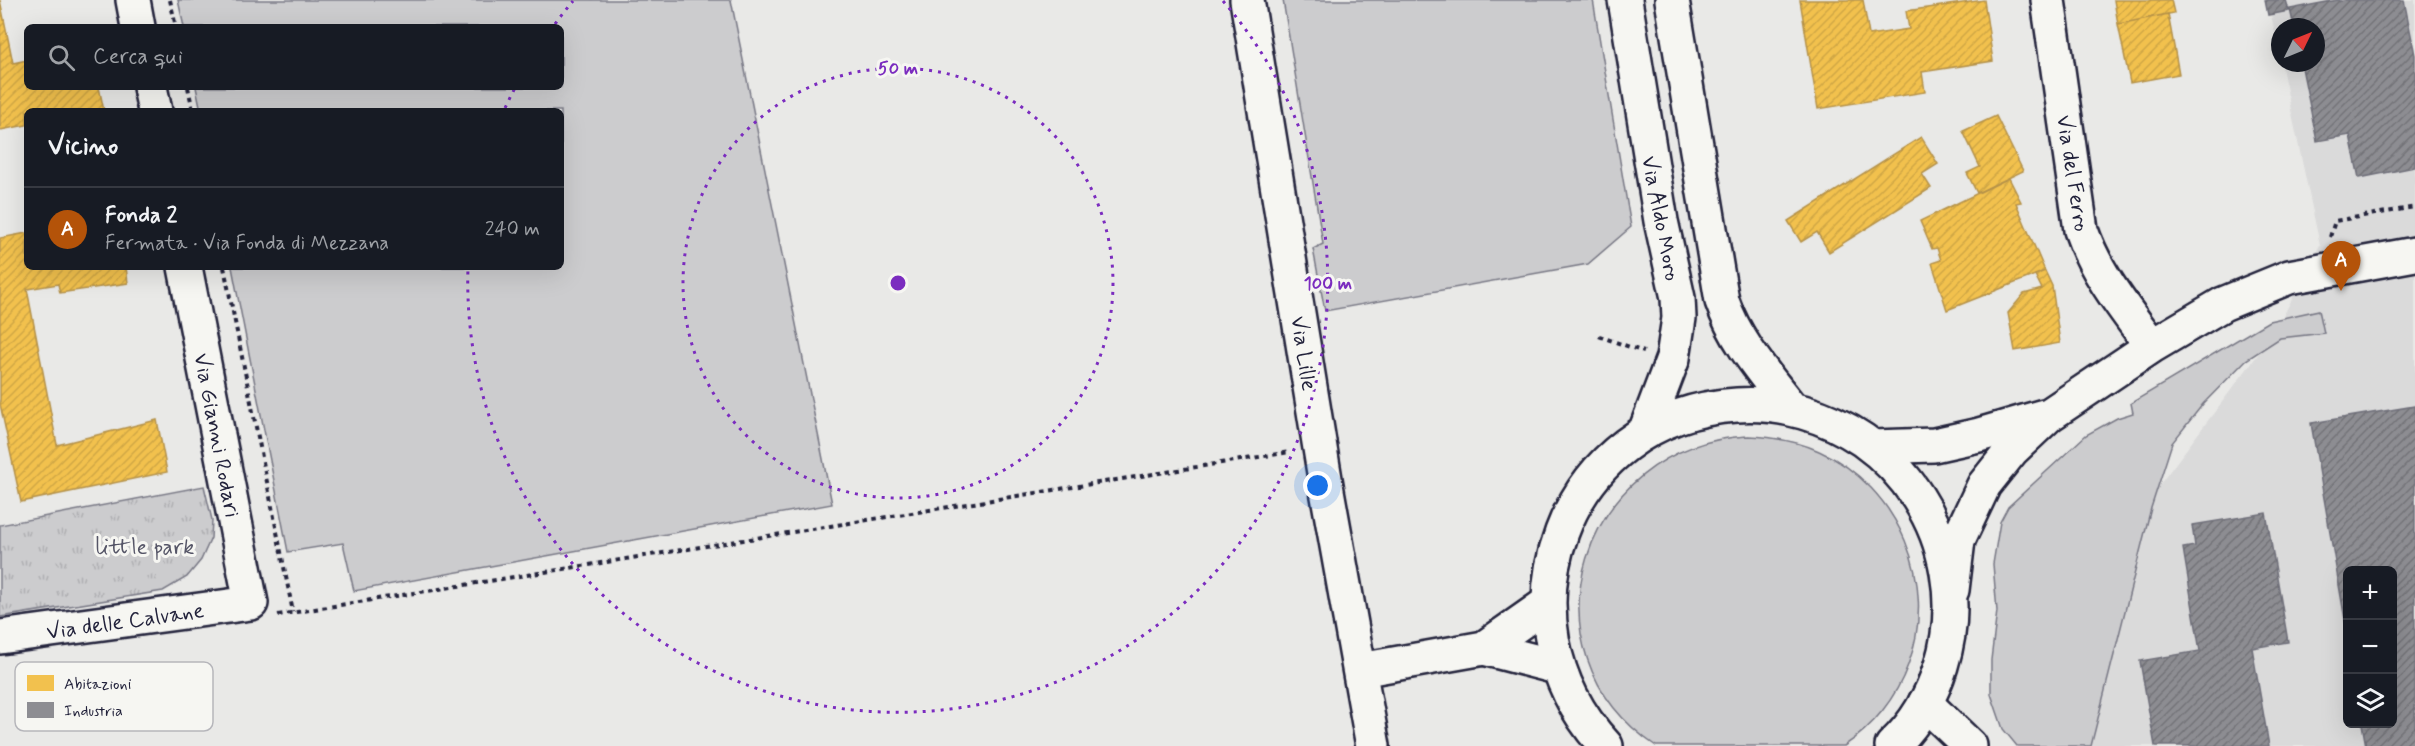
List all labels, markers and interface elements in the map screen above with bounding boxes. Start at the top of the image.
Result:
north arrow [2271,18,2325,72]
search box [24,24,564,90]
icon: search [45,41,78,74]
text: Cerca qui [93,43,183,71]
text: 50 m [878,57,918,81]
street label: Via del Ferro [2049,113,2095,233]
text: Vicino [48,130,118,164]
street label: Via Aldo Moro [1634,154,1686,283]
text: Fonda 2 [105,202,177,230]
text: A [61,216,74,243]
text: 240 m [485,216,540,243]
text: Fermata · Via Fonda di Mezzana [105,230,389,257]
pin: A [2322,242,2360,291]
text: 100 m [1304,272,1352,296]
centre of rings [888,273,908,293]
street label: Via Lille [1283,314,1323,393]
street label: Via Gianni Rodari [186,351,246,520]
your location [1303,471,1332,500]
park label: little park [96,534,194,562]
map controls [2343,566,2397,728]
button: + [2343,566,2397,620]
street label: Via delle Calvane [45,597,206,647]
button: − [2343,620,2397,674]
legend [15,662,213,731]
text: Abitazioni [64,674,132,695]
button: layers [2343,674,2397,728]
text: Industria [64,701,123,722]

